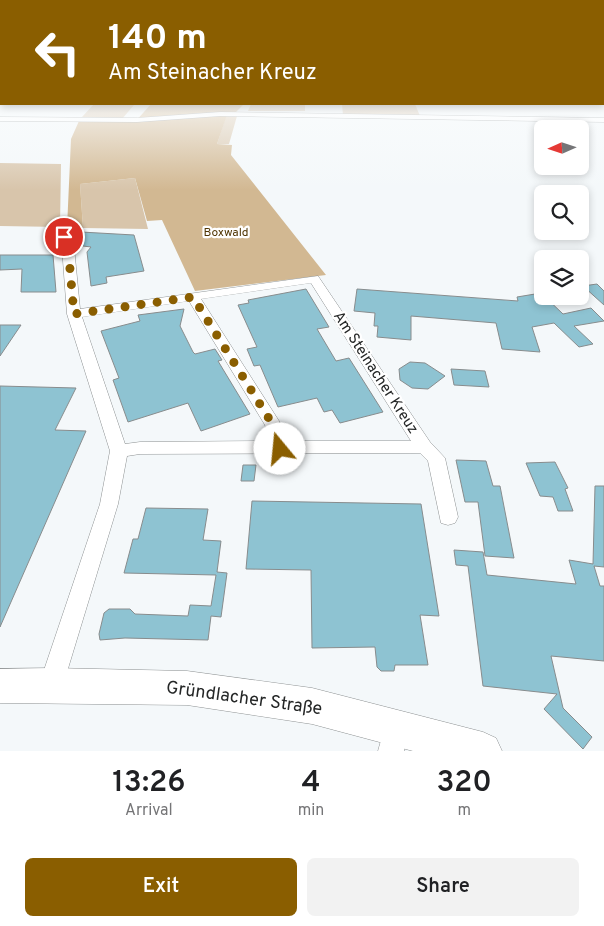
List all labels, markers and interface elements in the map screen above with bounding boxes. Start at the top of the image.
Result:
text: 140 m [108,17,207,61]
icon: left [25,20,90,85]
text: Am Steinacher Kreuz [108,60,317,87]
north arrow [534,120,589,175]
map controls [534,120,589,305]
button: search [534,185,589,240]
pin [43,216,85,258]
icon: arrive [50,223,78,251]
park label: Boxwald [203,225,249,241]
button: layers [534,250,589,305]
street label: Am Steinacher Kreuz [328,308,422,438]
position arrow [253,422,305,474]
street label: Gründlacher Straße [164,677,324,721]
text: 13:26 [112,765,186,802]
text: 4 [302,765,321,802]
text: 320 [437,765,492,802]
text: Arrival [125,801,173,821]
text: min [298,801,324,821]
text: m [457,801,471,821]
button: Exit [25,858,297,916]
button: Share [307,858,579,916]

